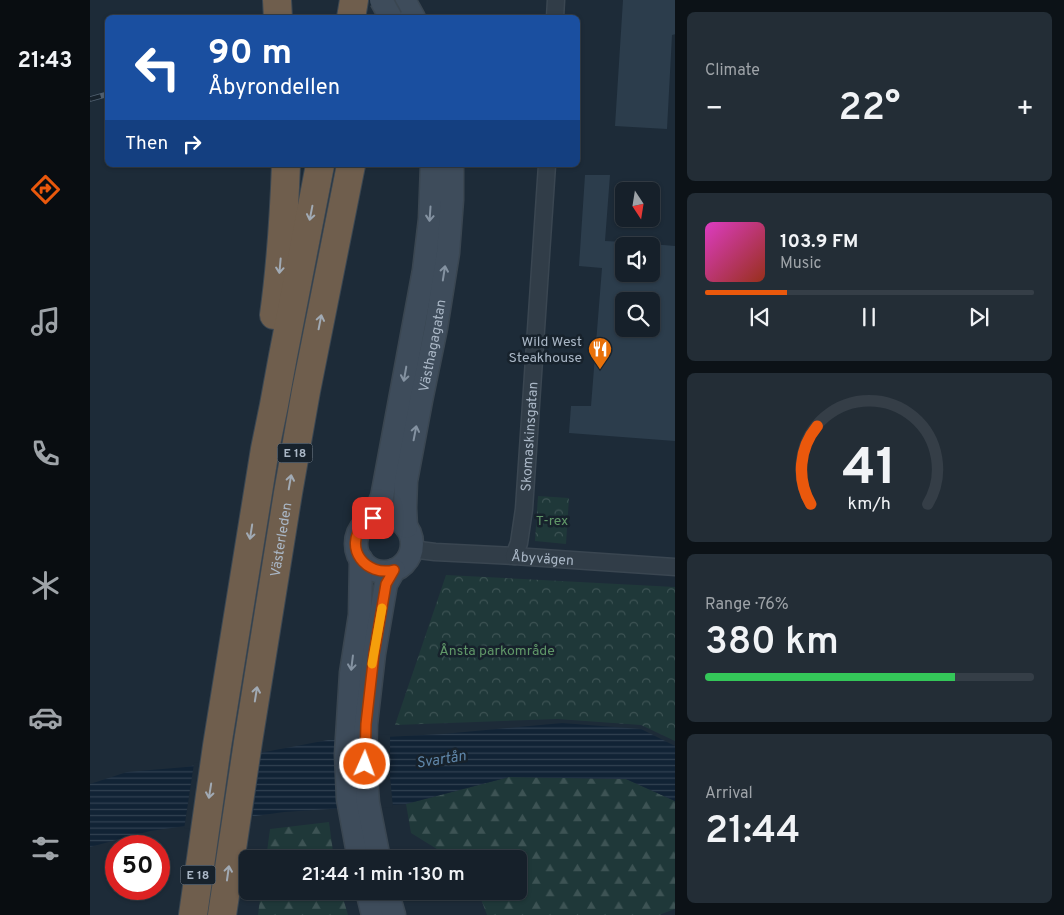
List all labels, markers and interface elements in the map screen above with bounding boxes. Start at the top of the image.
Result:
text: 90 m [208,32,292,76]
icon: left [125,35,190,100]
text: 21:43 [18,48,72,75]
text: Climate [705,61,760,81]
text: Åbyrondellen [208,75,340,102]
text: 22° [838,85,901,134]
text: − [705,92,723,128]
text: + [1016,92,1034,128]
icon: right [178,130,206,158]
text: Then [125,132,168,156]
icon: directions [28,172,63,207]
north arrow [615,182,660,228]
map controls [615,182,660,337]
one-way arrow [306,204,315,220]
one-way arrow [426,205,435,221]
text: 103.9 FM [780,230,858,254]
button: sound [615,237,660,282]
text: Music [780,254,821,274]
one-way arrow [275,258,285,274]
one-way arrow [439,265,449,281]
button: search [615,292,660,337]
street label: Västhagagatan [416,298,450,394]
icon: previous [746,303,774,331]
icon: pause [855,303,883,331]
icon: next [965,303,993,331]
icon: music [28,304,63,339]
one-way arrow [315,315,325,331]
place label: Wild West Steakhouse [509,334,582,367]
restaurant icon: Wild West Steakhouse [587,336,613,370]
one-way arrow [399,366,409,382]
street label: Skomaskinsgatan [518,381,543,492]
one-way arrow [410,425,420,441]
icon: phone [28,436,63,471]
text: 41 [842,437,897,503]
road number: E 18 [278,443,312,462]
one-way arrow [286,475,296,491]
text: km/h [848,493,891,516]
pin [352,497,394,539]
street label: Västerleden [268,501,296,578]
icon: arrive [359,504,387,532]
park label: T-rex [536,513,568,530]
one-way arrow [246,523,256,539]
street label: Åbyvägen [511,549,574,570]
icon: climate [28,568,63,603]
text: Range · 76% [705,595,789,615]
text: 380 km [705,619,839,668]
park label: Ånsta parkområde [439,643,555,660]
one-way arrow [347,655,357,671]
one-way arrow [251,687,261,703]
icon: car [28,700,63,735]
position arrow [338,737,390,789]
water label: Svartån [415,747,468,774]
one-way arrow [205,782,215,798]
text: Arrival [705,784,753,804]
text: 21:44 [705,808,800,857]
icon: filters [28,831,63,866]
speed limit sign: 50 [105,835,170,900]
text: 21:44 · 1 min · 130 m [301,863,465,887]
one-way arrow [224,865,234,881]
road number: E 18 [180,866,216,884]

